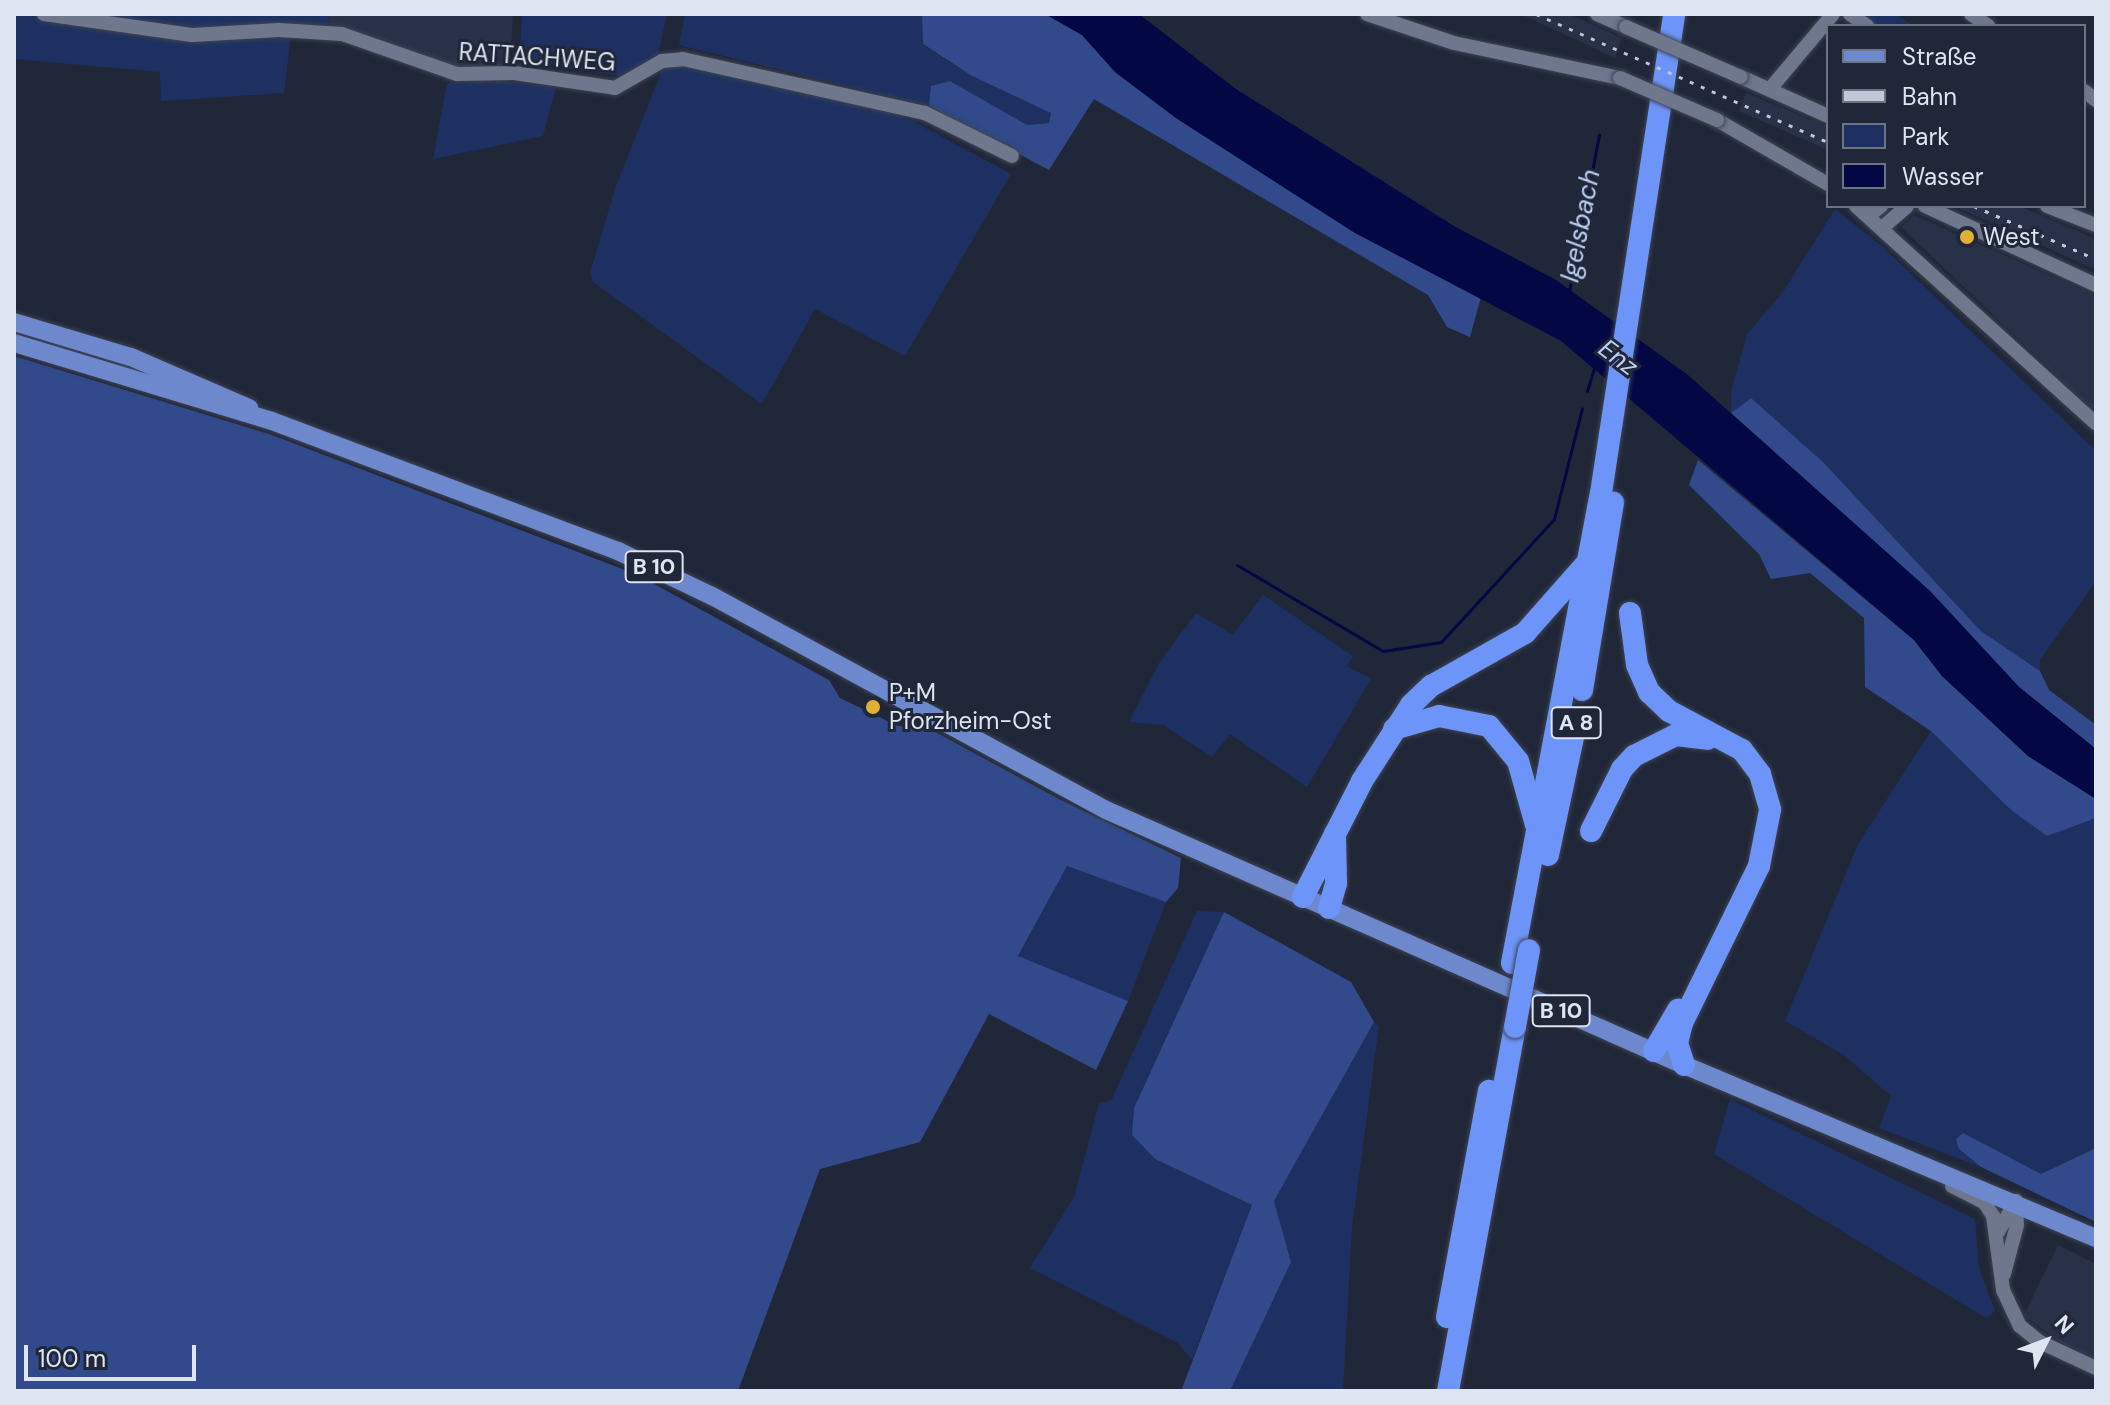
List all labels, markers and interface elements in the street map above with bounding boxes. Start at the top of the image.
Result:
legend [1826,24,2086,208]
street label: RATTACHWEG [458,37,616,77]
text: Straße [1902,41,1976,72]
text: Bahn [1902,81,1957,112]
text: Park [1902,121,1949,152]
text: Wasser [1902,161,1984,192]
water label: Igelsbach [1555,167,1607,285]
place label: West [1983,223,2040,251]
marker: West [1958,228,1976,246]
water label: Enz [1592,333,1644,383]
road number: B 10 [624,549,684,585]
place label: P+M Pforzheim-Ost [889,679,1052,735]
marker: P+M Pforzheim-Ost [864,698,882,716]
road number: A 8 [1550,705,1602,741]
road number: B 10 [1531,993,1591,1029]
north arrow [2006,1301,2086,1381]
text: N [2048,1309,2080,1340]
scale bar [28,1329,200,1379]
text: 100 m [38,1343,106,1374]

